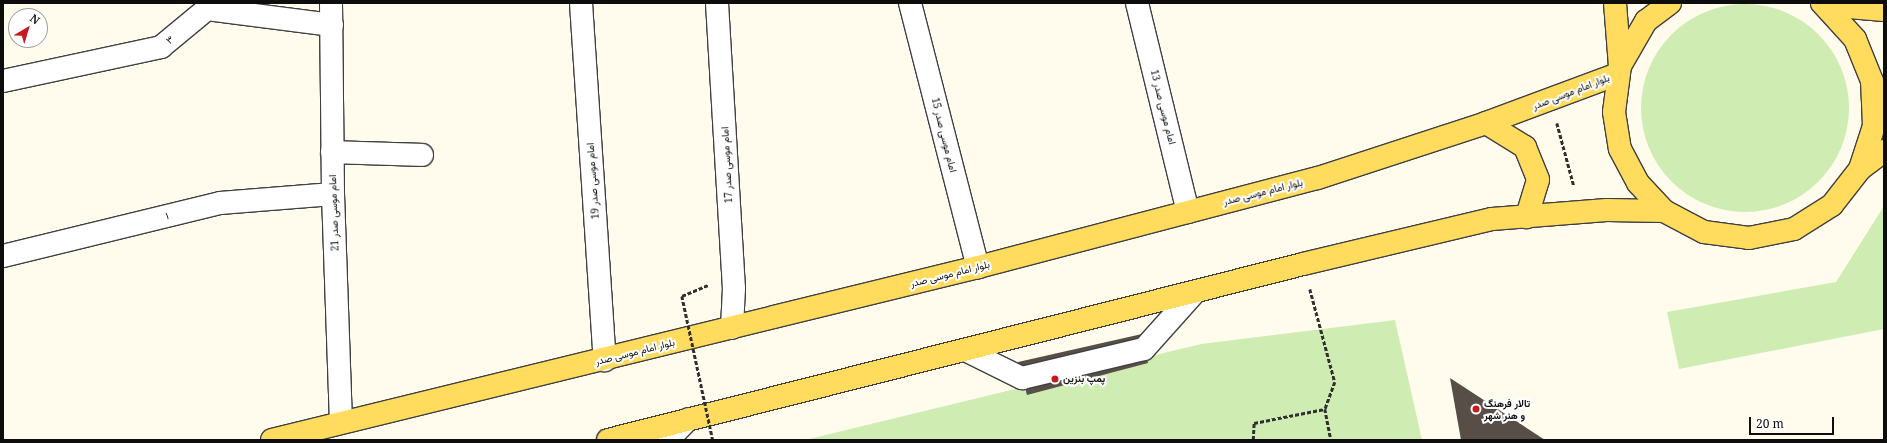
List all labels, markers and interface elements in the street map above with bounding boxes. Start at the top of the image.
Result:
north arrow [8,8,48,48]
text: N [27,10,43,28]
street label: ۳ [164,33,176,47]
street label: امام موسی صدر 13 [1148,68,1178,146]
street label: بلوار امام موسی صدر [1531,72,1611,112]
street label: امام موسی صدر 15 [929,96,959,174]
street label: امام موسی صدر 17 [719,127,735,203]
street label: امام موسی صدر 19 [584,142,602,220]
street label: امام موسی صدر 21 [327,175,341,251]
street label: بلوار امام موسی صدر [1222,176,1304,208]
street label: ۱ [164,210,170,222]
street label: بلوار امام موسی صدر [909,258,991,290]
street label: بلوار امام موسی صدر [594,336,676,368]
place label: پمپ بنزین [1063,373,1105,385]
marker: پمپ بنزین [1050,374,1060,384]
place label: تالار فرهنگ و هنر شهر [1484,397,1530,420]
marker: تالار فرهنگ و هنر شهر [1471,404,1481,414]
scale bar [1751,409,1836,435]
text: 20 m [1756,415,1784,432]

